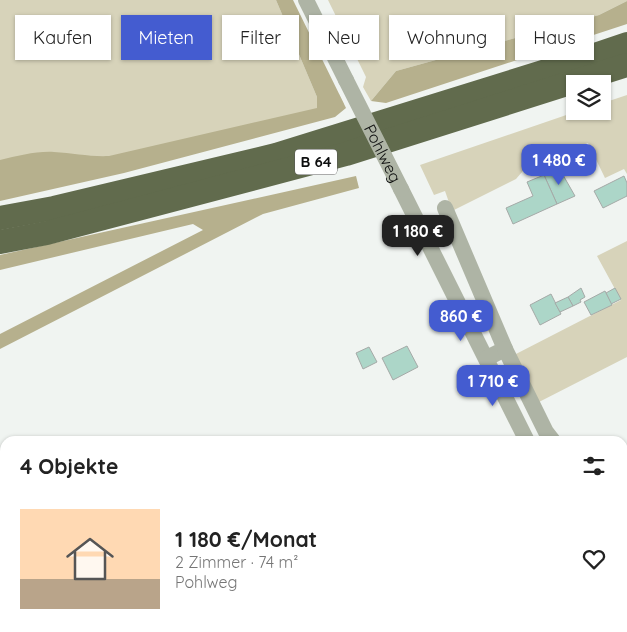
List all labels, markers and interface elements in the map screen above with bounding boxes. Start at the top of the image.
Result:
chip: Kaufen [15,15,111,60]
chip: Mieten [121,15,212,60]
chip: Filter [222,15,299,60]
chip: Neu [309,15,379,60]
chip: Wohnung [389,15,505,60]
chip: Haus [515,15,594,60]
map controls [566,75,611,120]
button: layers [566,75,611,120]
street label: Pohlweg [360,121,406,186]
pin: 1 480 € [513,144,605,186]
road number: B 64 [295,150,337,174]
text: 1 480 € [532,150,586,170]
pin: 1 180 € [372,214,464,257]
text: 1 180 € [393,221,443,241]
pin: 860 € [426,300,496,342]
text: 860 € [440,306,482,326]
pin: 1 710 € [447,364,539,407]
text: 1 710 € [468,371,518,391]
icon: filters [580,452,608,480]
text: 4 Objekte [20,453,118,479]
text: 1 180 €/Monat [175,526,317,552]
icon: home [60,529,120,589]
icon: heart [580,545,608,573]
text: 2 Zimmer · 74 m² [175,552,298,572]
text: Pohlweg [175,572,238,592]

